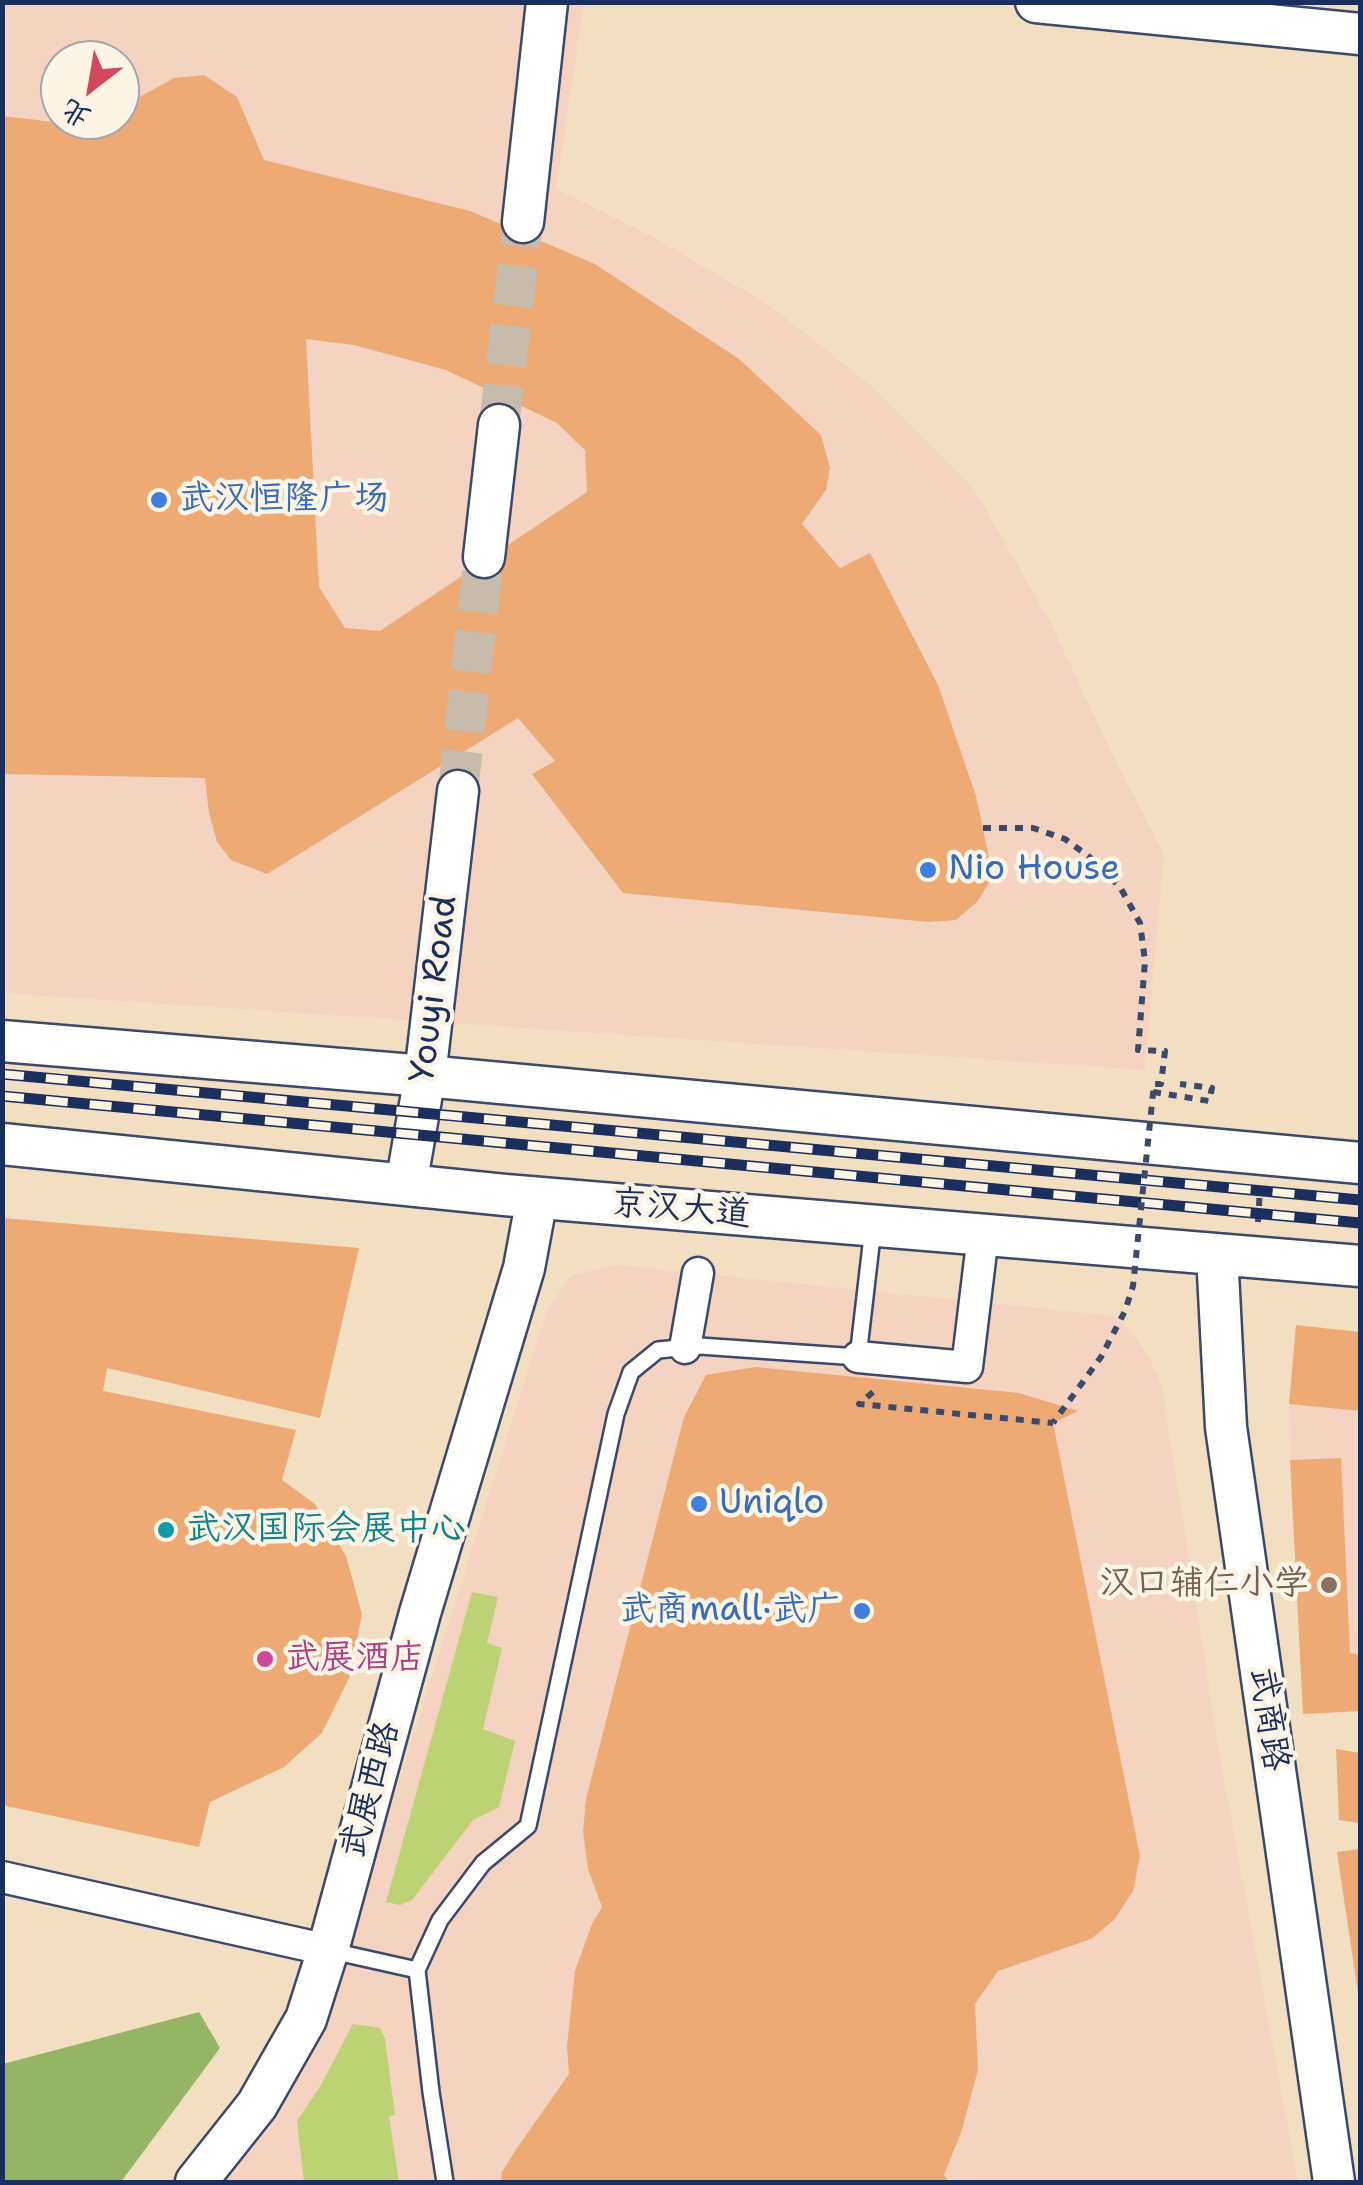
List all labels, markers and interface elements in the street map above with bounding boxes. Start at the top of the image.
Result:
north arrow [40,40,140,140]
text: 北 [54,91,97,138]
place label: 武汉恒隆广场 [179,479,389,521]
marker: 武汉恒隆广场 [148,489,170,511]
place label: Nio House [948,849,1120,891]
marker: Nio House [917,859,939,881]
street label: Youyi Road [403,893,467,1085]
street label: 京汉大道 [609,1183,753,1237]
place label: Uniqlo [719,1483,824,1525]
marker: Uniqlo [688,1493,710,1515]
place label: 武汉国际会展中心 [186,1509,466,1551]
marker: 武汉国际会展中心 [155,1519,177,1541]
place label: 汉口辅仁小学 [1099,1564,1309,1606]
marker: 汉口辅仁小学 [1318,1574,1340,1596]
place label: 武商mall·武广 [619,1590,842,1632]
marker: 武商mall·武广 [851,1600,873,1622]
place label: 武展酒店 [285,1638,425,1680]
marker: 武展酒店 [254,1648,276,1670]
street label: 武商路 [1240,1664,1296,1774]
street label: 武展西路 [333,1717,409,1863]

